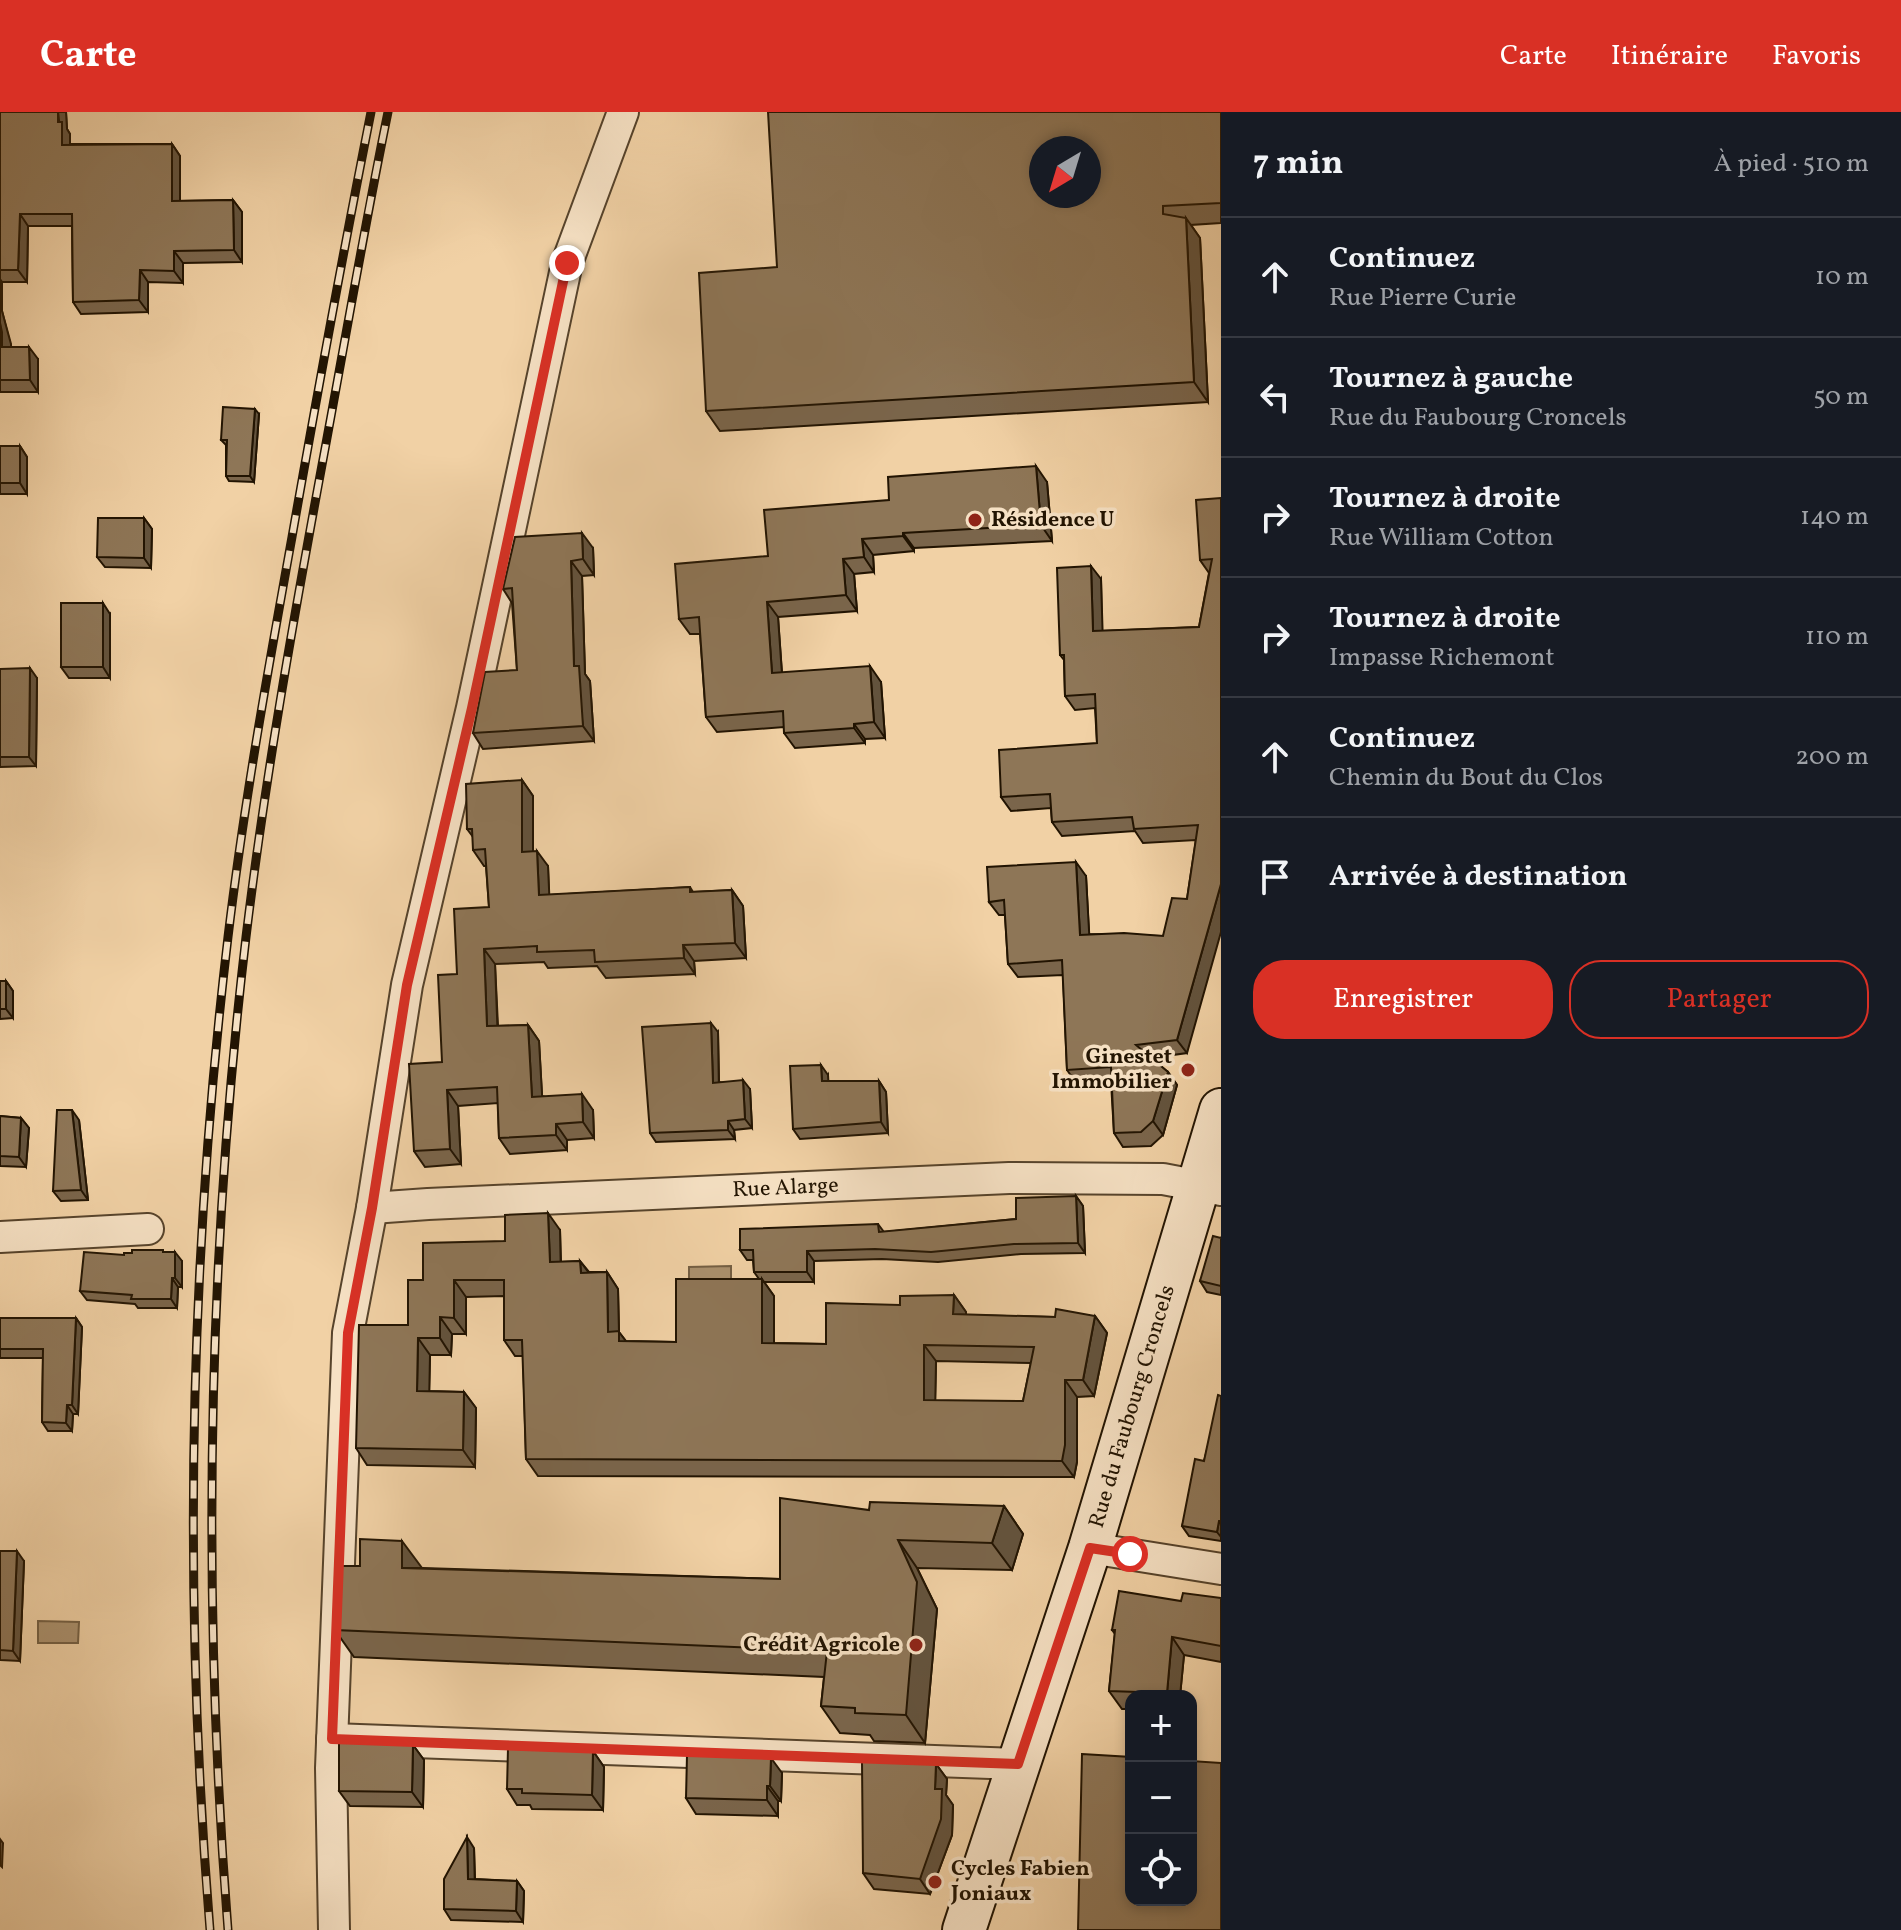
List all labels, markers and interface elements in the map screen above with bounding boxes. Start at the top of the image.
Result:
text: Carte [40,30,137,83]
text: Carte [1500,37,1567,76]
text: Itinéraire [1611,37,1728,76]
text: Favoris [1772,37,1861,76]
north arrow [1029,136,1101,208]
text: 7 min [1253,141,1343,188]
text: À pied · 510 m [1714,146,1869,182]
text: Continuez [1329,238,1475,280]
route end [549,245,585,281]
icon: ahead [1253,255,1297,299]
text: 10 m [1815,259,1869,295]
text: Rue Pierre Curie [1329,280,1516,316]
text: Tournez à gauche [1329,358,1573,400]
icon: left [1253,375,1297,419]
text: 50 m [1813,379,1869,415]
text: Rue du Faubourg Croncels [1329,400,1627,436]
text: Tournez à droite [1329,478,1561,520]
icon: right [1253,495,1297,539]
text: 140 m [1800,499,1869,535]
place label: Résidence U [991,505,1114,536]
marker: Résidence U [966,511,984,529]
text: Rue William Cotton [1329,520,1554,556]
text: Tournez à droite [1329,598,1561,640]
icon: right [1253,615,1297,659]
text: 110 m [1805,619,1869,655]
text: Impasse Richemont [1329,640,1555,676]
text: Continuez [1329,718,1475,760]
icon: ahead [1253,735,1297,779]
text: 200 m [1795,739,1869,775]
text: Chemin du Bout du Clos [1329,760,1603,796]
icon: arrive [1253,855,1297,899]
text: Arrivée à destination [1329,856,1628,898]
button: Enregistrer [1253,960,1553,1039]
button: Partager [1569,960,1869,1039]
place label: Ginestet Immobilier [1051,1042,1173,1098]
marker: Ginestet Immobilier [1179,1061,1197,1079]
street label: Rue Alarge [732,1170,839,1206]
street label: Rue du Faubourg Croncels [1081,1281,1183,1532]
route start [1112,1536,1148,1572]
place label: Crédit Agricole [743,1630,900,1661]
marker: Crédit Agricole [907,1636,925,1654]
map controls [1125,1690,1197,1906]
button: + [1125,1690,1197,1762]
button: − [1125,1762,1197,1834]
button: locate [1125,1834,1197,1906]
place label: Cycles Fabien Joniaux [950,1854,1090,1910]
marker: Cycles Fabien Joniaux [926,1873,944,1891]

